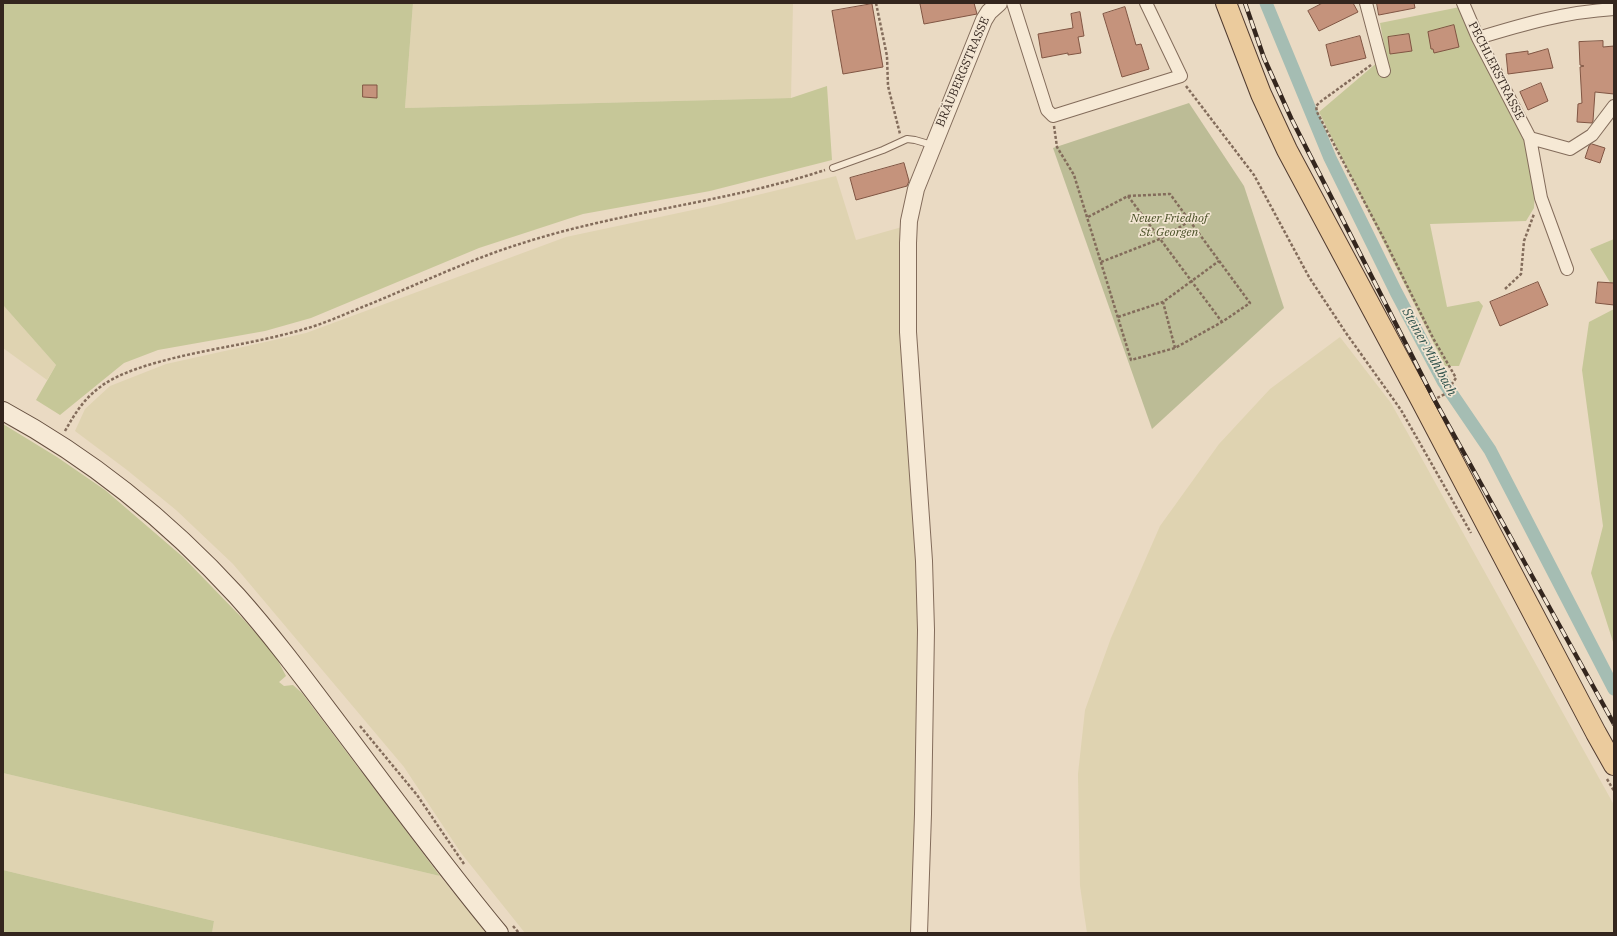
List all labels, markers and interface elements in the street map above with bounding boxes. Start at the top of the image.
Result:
street label: BRÄUBERGSTRASSE [933,15,993,129]
street label: PECHLERSTRASSE [1465,20,1527,122]
park label: Neuer Friedhof St. Georgen [1130,212,1208,240]
water label: Steiner Mühlbach [1398,305,1460,399]

